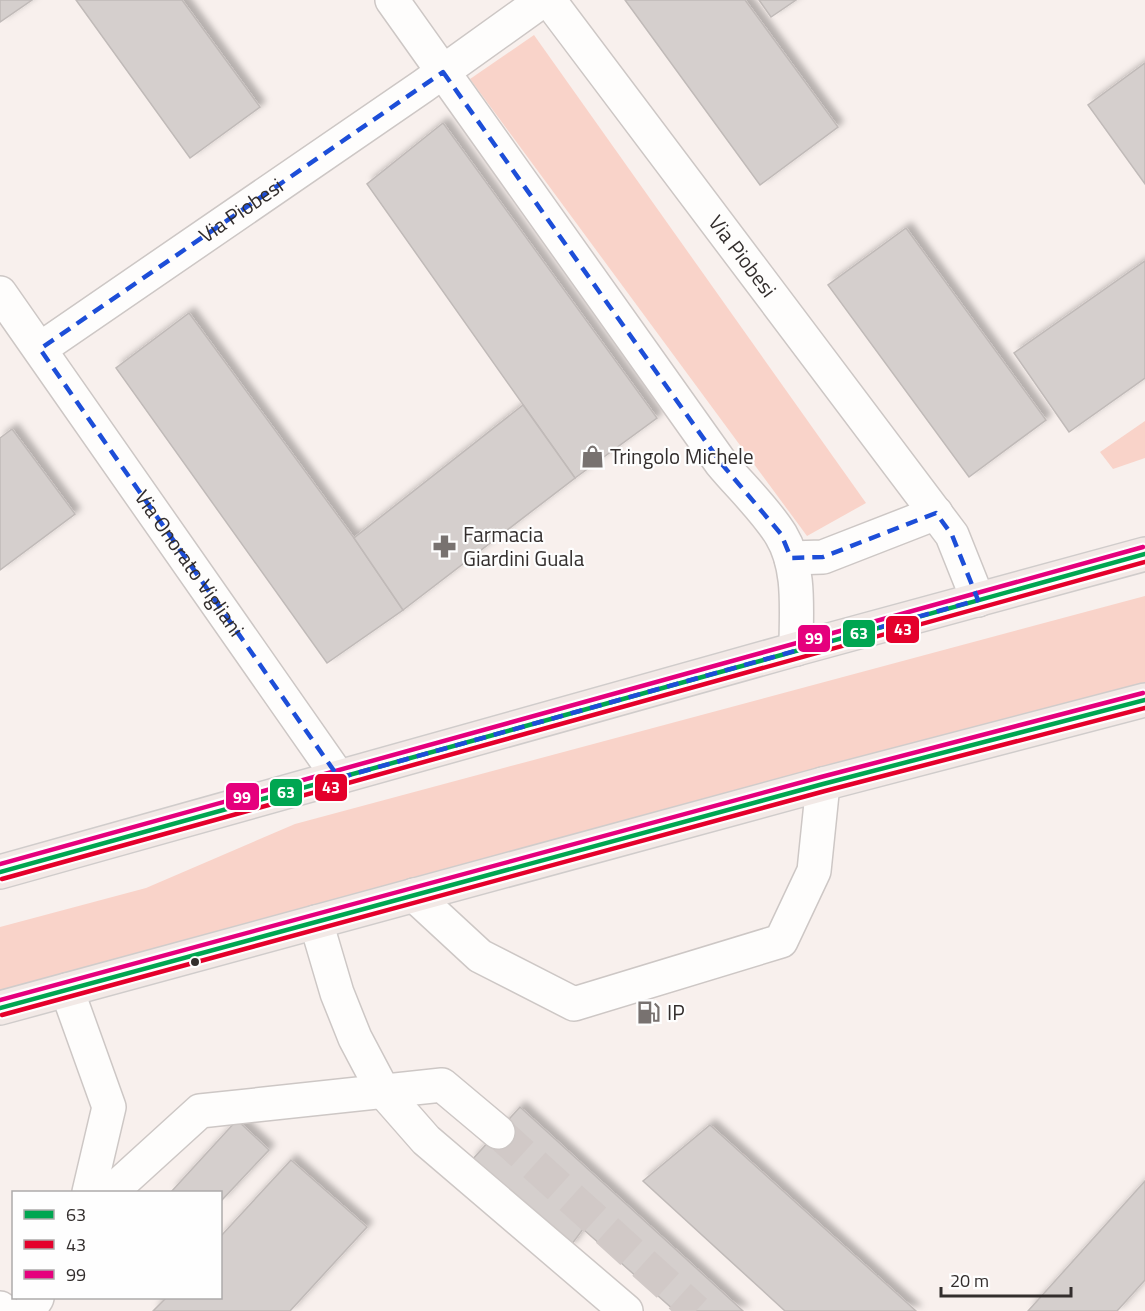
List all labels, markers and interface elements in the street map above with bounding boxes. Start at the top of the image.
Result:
street label: Via Piobesi [192,170,289,250]
street label: Via Piobesi [701,208,785,304]
place label: Tringolo Michele [610,440,754,472]
shop icon: Tringolo Michele [579,444,605,470]
street label: Via Onorato Vigliani [127,483,252,643]
place label: Farmacia Giardini Guala [463,518,585,574]
pharmacy icon: Farmacia Giardini Guala [432,534,458,560]
line badge: 43 [885,615,920,644]
text: 43 [894,617,912,641]
line badge: 63 [842,619,876,648]
text: 63 [850,621,868,645]
line badge: 99 [797,624,831,653]
text: 99 [805,626,823,650]
line badge: 43 [314,773,348,802]
text: 43 [322,775,340,799]
line badge: 63 [269,778,303,807]
text: 63 [277,780,295,804]
line badge: 99 [225,782,260,811]
text: 99 [233,785,251,809]
unlabelled marker [189,956,201,968]
place label: IP [667,996,685,1028]
fuel station icon: IP [636,1000,662,1026]
legend [12,1191,222,1299]
text: 63 [66,1201,86,1228]
text: 43 [66,1231,86,1258]
scale bar [941,1260,1072,1298]
text: 99 [66,1261,86,1288]
text: 20 m [950,1267,989,1294]

